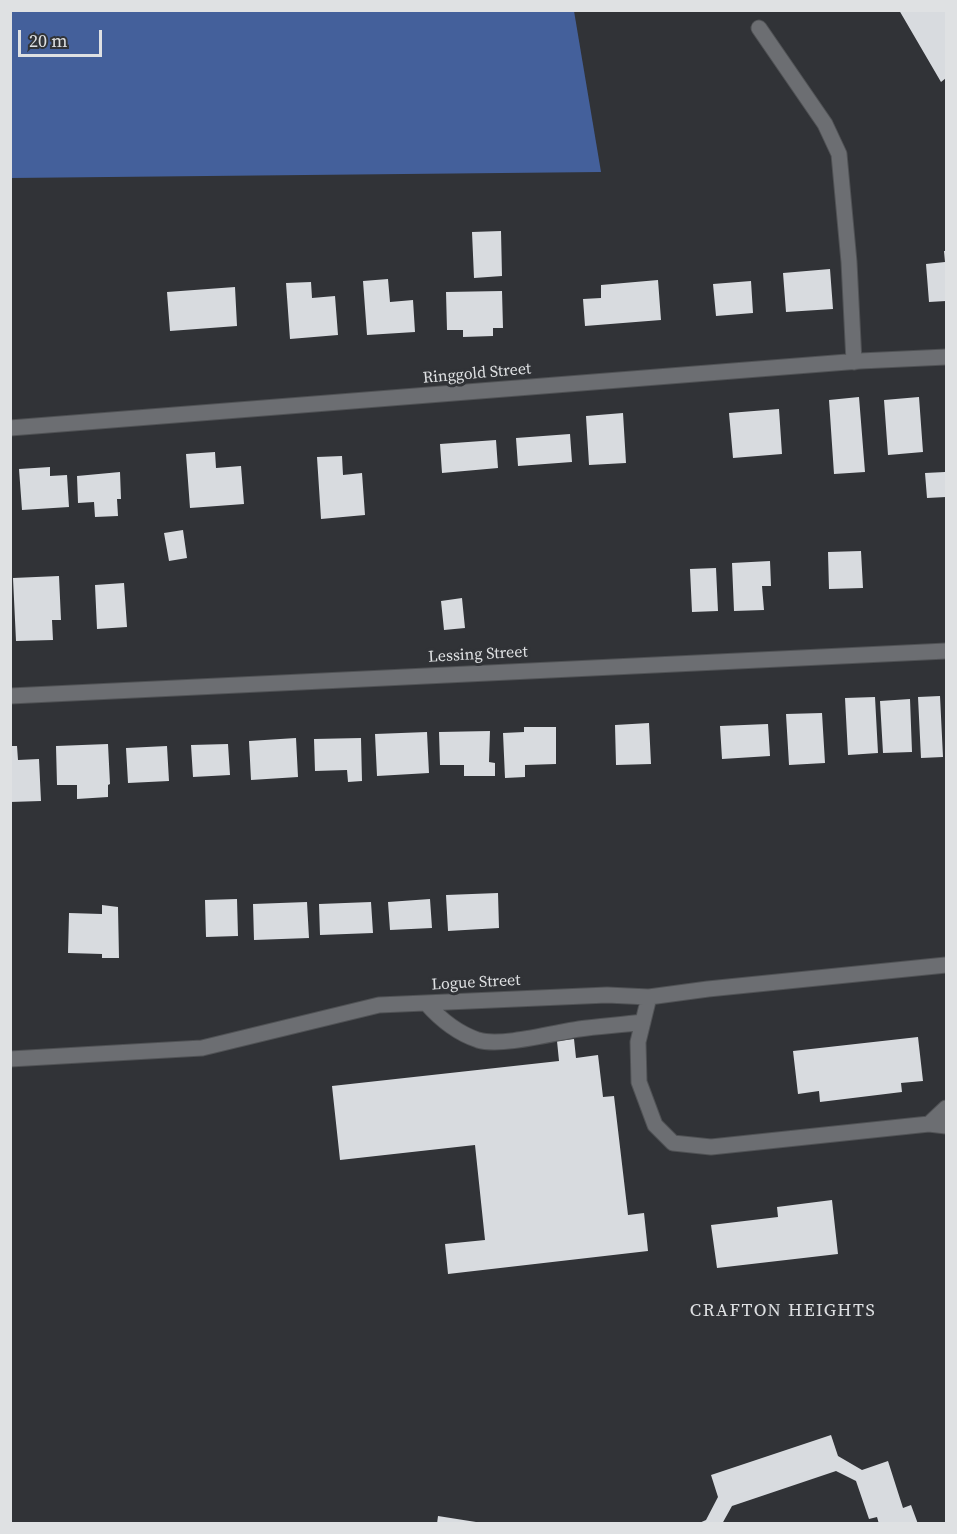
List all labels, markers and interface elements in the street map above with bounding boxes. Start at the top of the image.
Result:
scale bar [21,18,105,56]
text: 20 m [29,28,67,53]
street label: Ringgold Street [422,360,532,388]
street label: Lessing Street [428,643,528,667]
street label: Logue Street [431,971,521,995]
district label: CRAFTON HEIGHTS [690,1300,876,1322]

